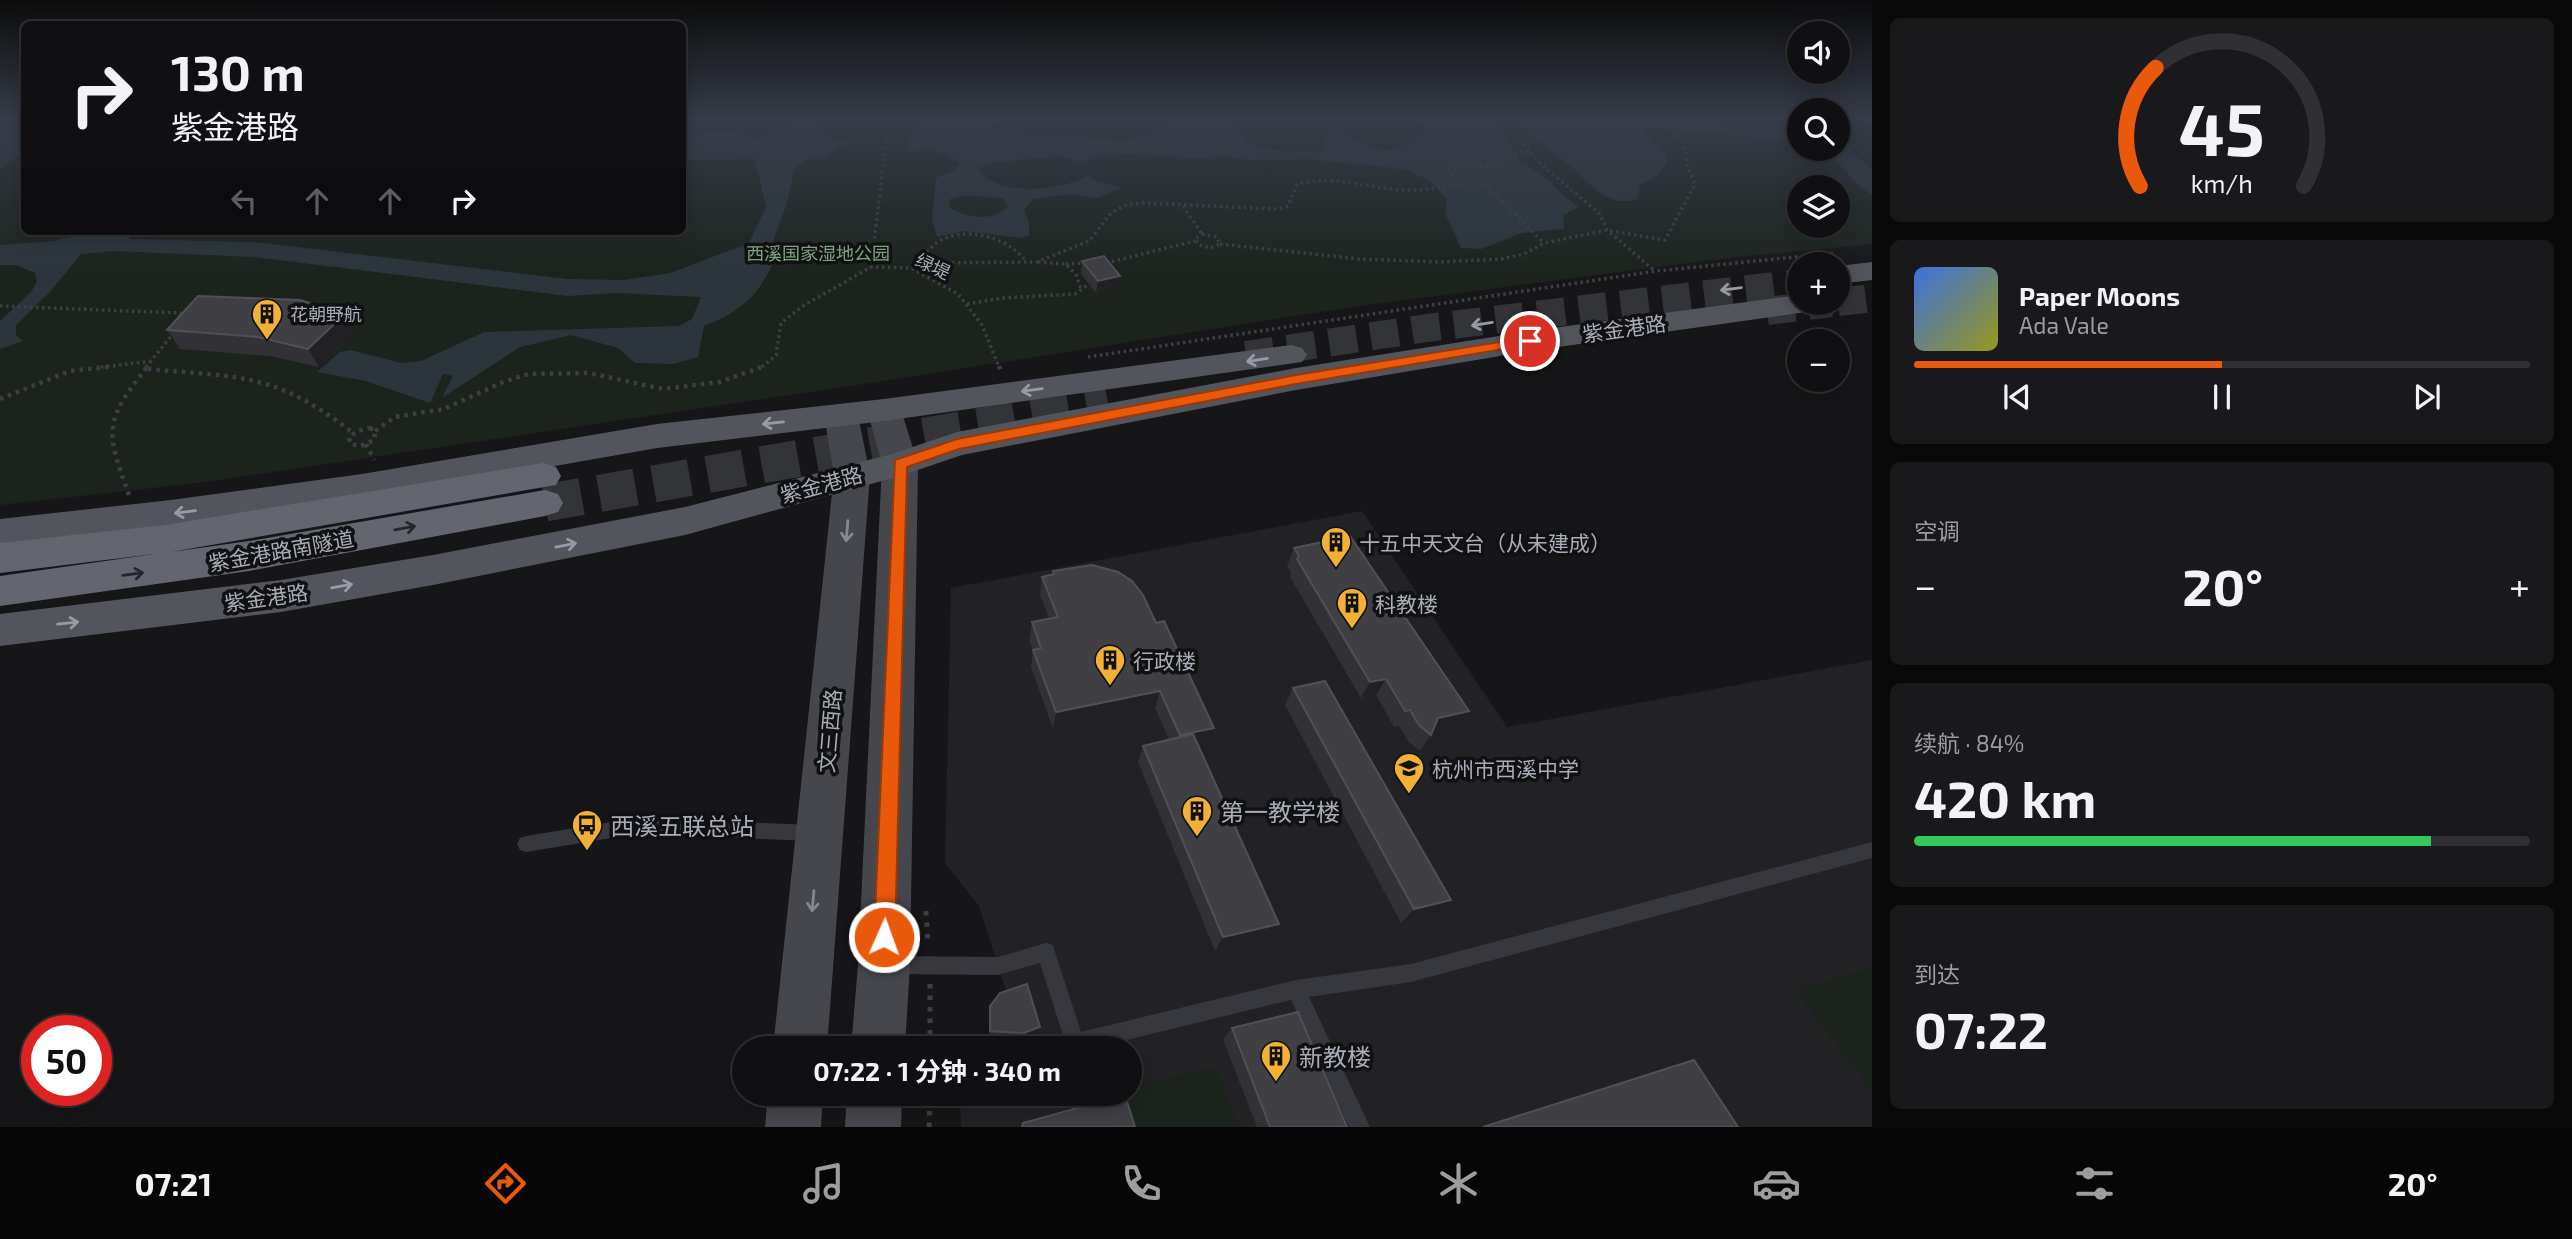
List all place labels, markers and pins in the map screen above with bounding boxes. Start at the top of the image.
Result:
building icon: 花朝野航 [250,297,284,341]
place label: 花朝野航 [290,303,362,325]
pin [1500,311,1560,371]
building icon: 十五中天文台（从未建成） [1319,525,1353,569]
place label: 十五中天文台（从未建成） [1359,530,1611,555]
building icon: 科教楼 [1335,586,1369,630]
place label: 科教楼 [1375,591,1438,616]
building icon: 行政楼 [1093,643,1127,687]
place label: 行政楼 [1133,648,1196,673]
school or university icon: 杭州市西溪中学 [1392,751,1426,795]
place label: 杭州市西溪中学 [1432,756,1579,781]
building icon: 第一教学楼 [1180,794,1214,838]
place label: 第一教学楼 [1220,797,1340,826]
bus stop icon: 西溪五联总站 [570,808,604,852]
place label: 西溪五联总站 [610,811,754,840]
building icon: 新教楼 [1259,1039,1293,1083]
place label: 新教楼 [1299,1042,1371,1071]

